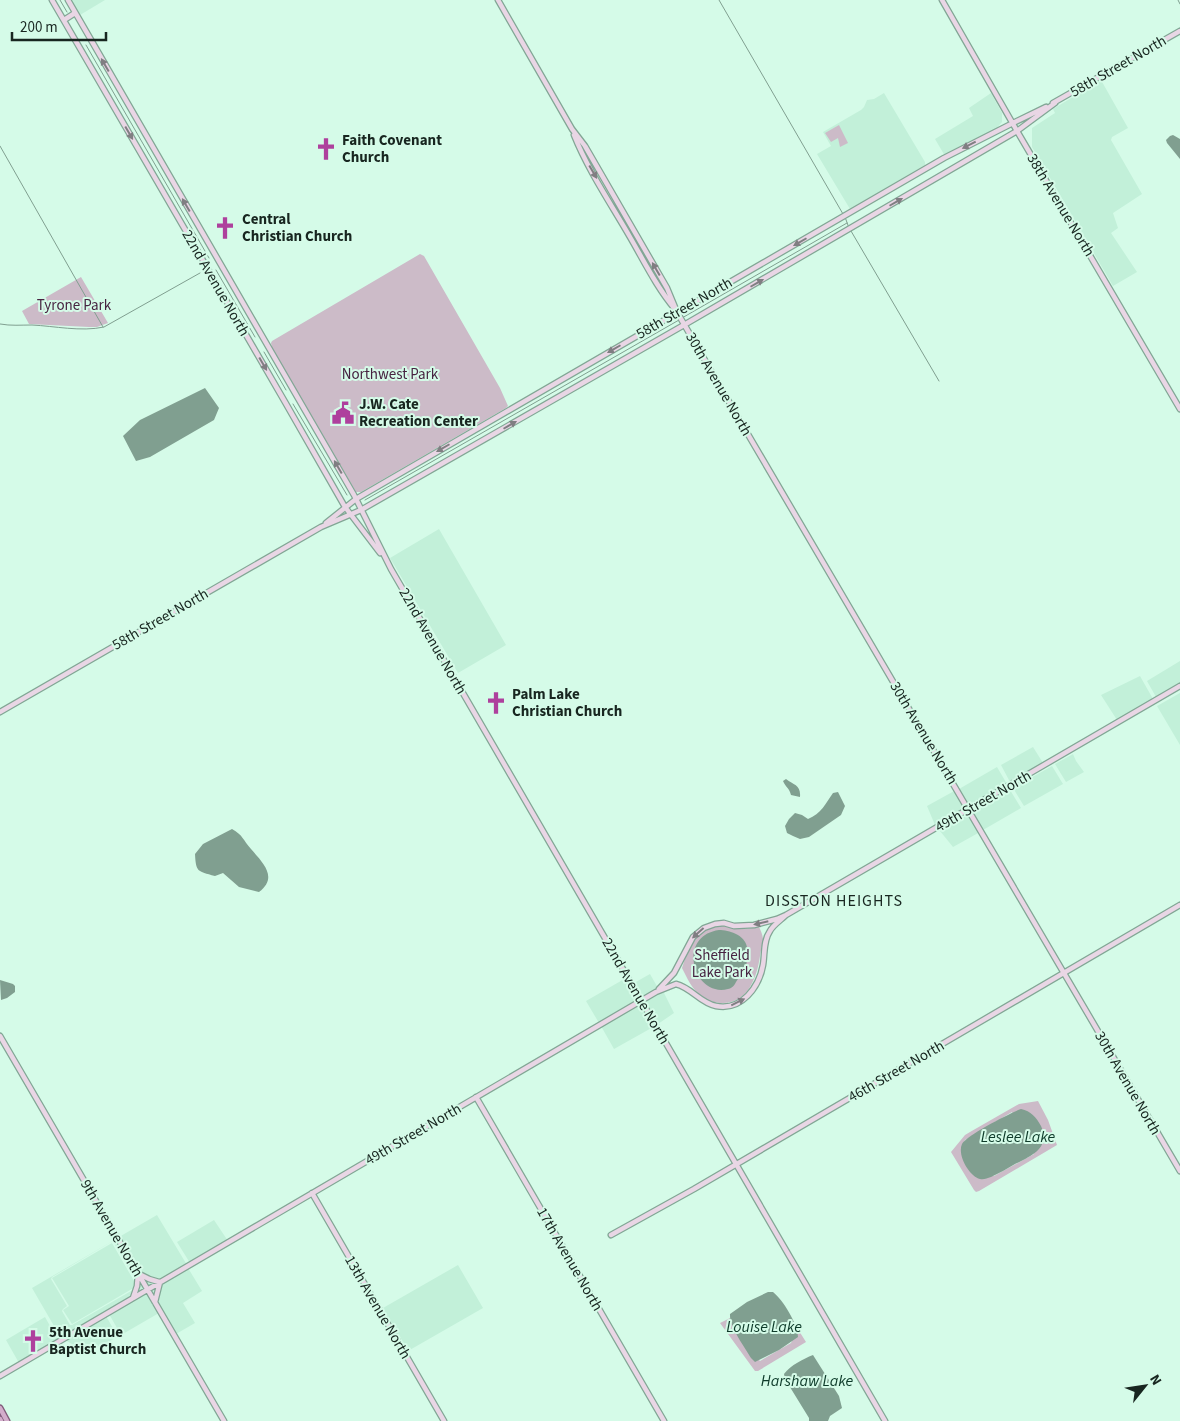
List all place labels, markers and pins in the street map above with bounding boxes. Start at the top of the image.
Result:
place label: Faith Covenant Church [342,130,442,168]
church icon: Faith Covenant Church [313,136,339,162]
place label: Central Christian Church [242,209,352,247]
church icon: Central Christian Church [212,215,238,241]
place label: J.W. Cate Recreation Center [359,394,478,432]
public building icon: J.W. Cate Recreation Center [330,400,356,426]
place label: Palm Lake Christian Church [512,684,622,722]
church icon: Palm Lake Christian Church [483,690,509,716]
place label: 5th Avenue Baptist Church [49,1322,146,1360]
church icon: 5th Avenue Baptist Church [20,1328,46,1354]

